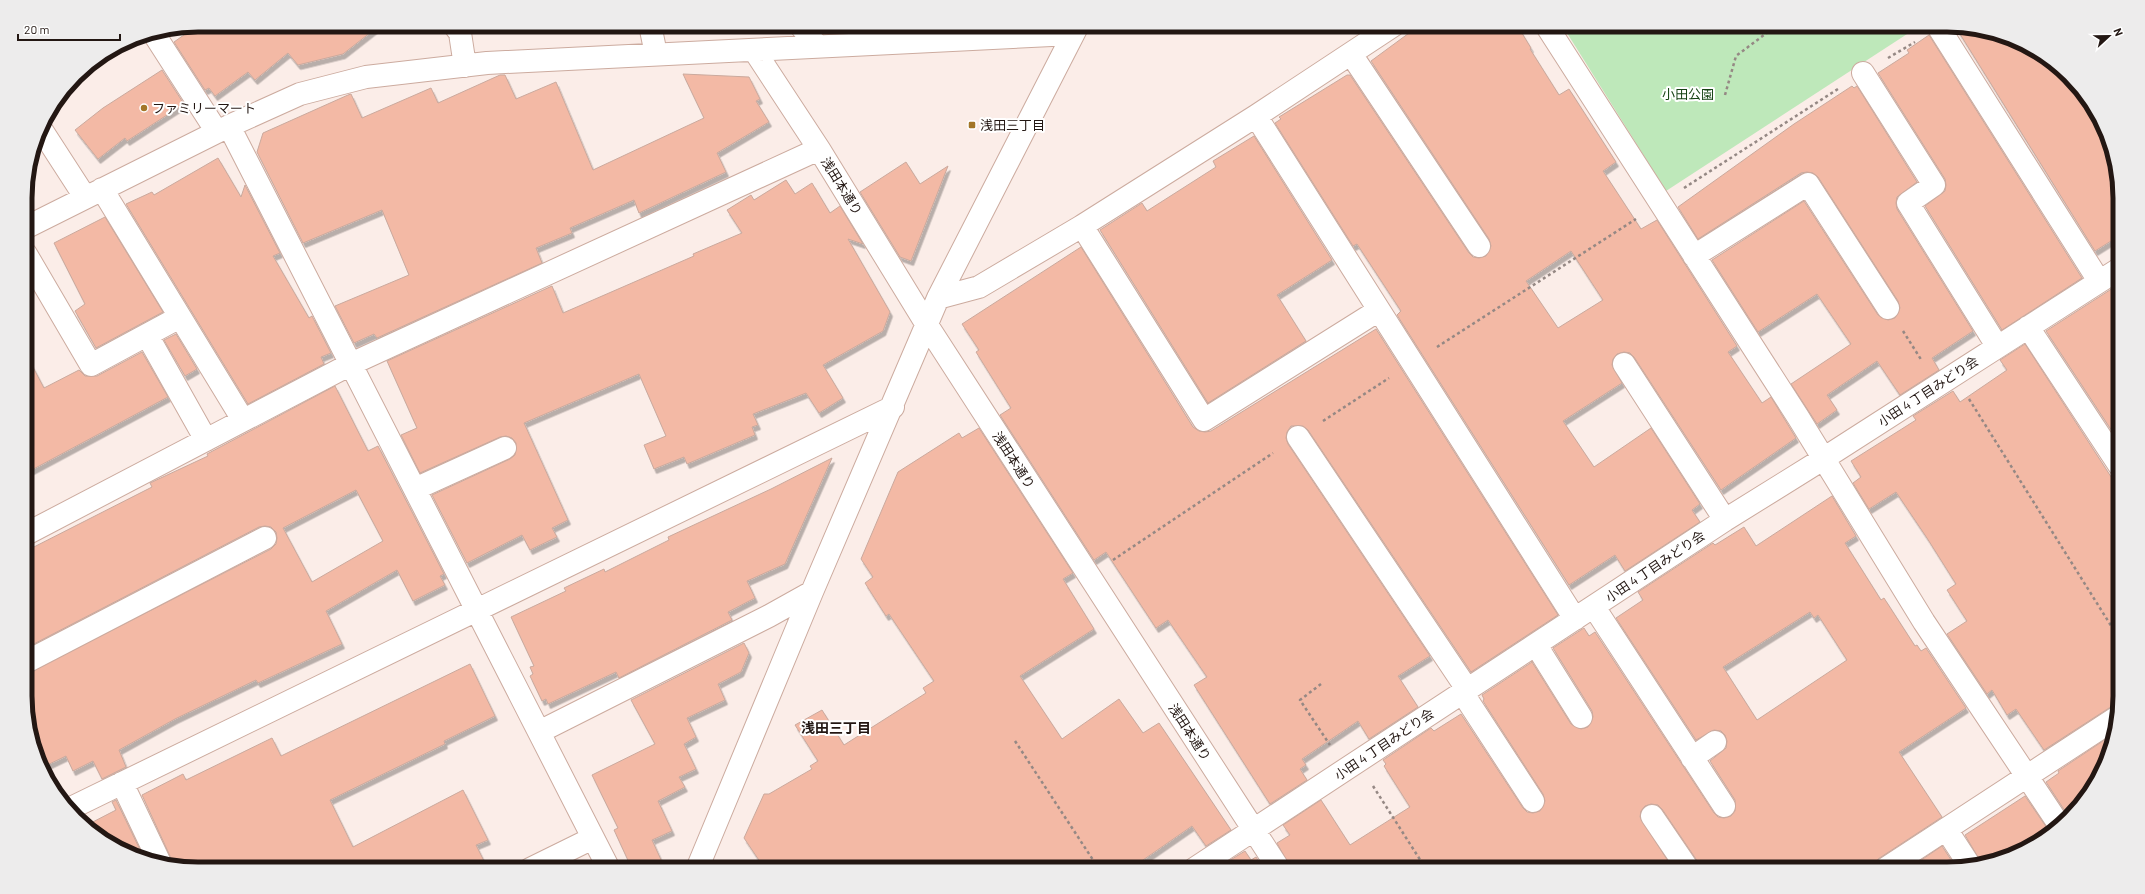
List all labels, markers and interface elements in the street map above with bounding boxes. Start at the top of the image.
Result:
scale bar [18,16,120,42]
north arrow [2089,16,2129,56]
text: 20 m [24,22,50,36]
text: N [2111,26,2126,38]
park label: 小田公園 [1662,86,1714,102]
place label: ファミリーマート [152,100,256,116]
marker: ファミリーマート [139,103,149,113]
place label: 浅田三丁目 [980,117,1045,133]
marker: 浅田三丁目 [967,120,977,130]
street label: 浅田本通り [818,154,866,218]
street label: 小田 4 丁目みどり会 [1875,353,1981,429]
street label: 浅田本通り [990,428,1038,492]
street label: 小田 4 丁目みどり会 [1602,527,1708,605]
street label: 浅田本通り [1166,700,1214,764]
street label: 小田 4 丁目みどり会 [1331,705,1437,783]
district label: 浅田三丁目 [801,719,871,736]

